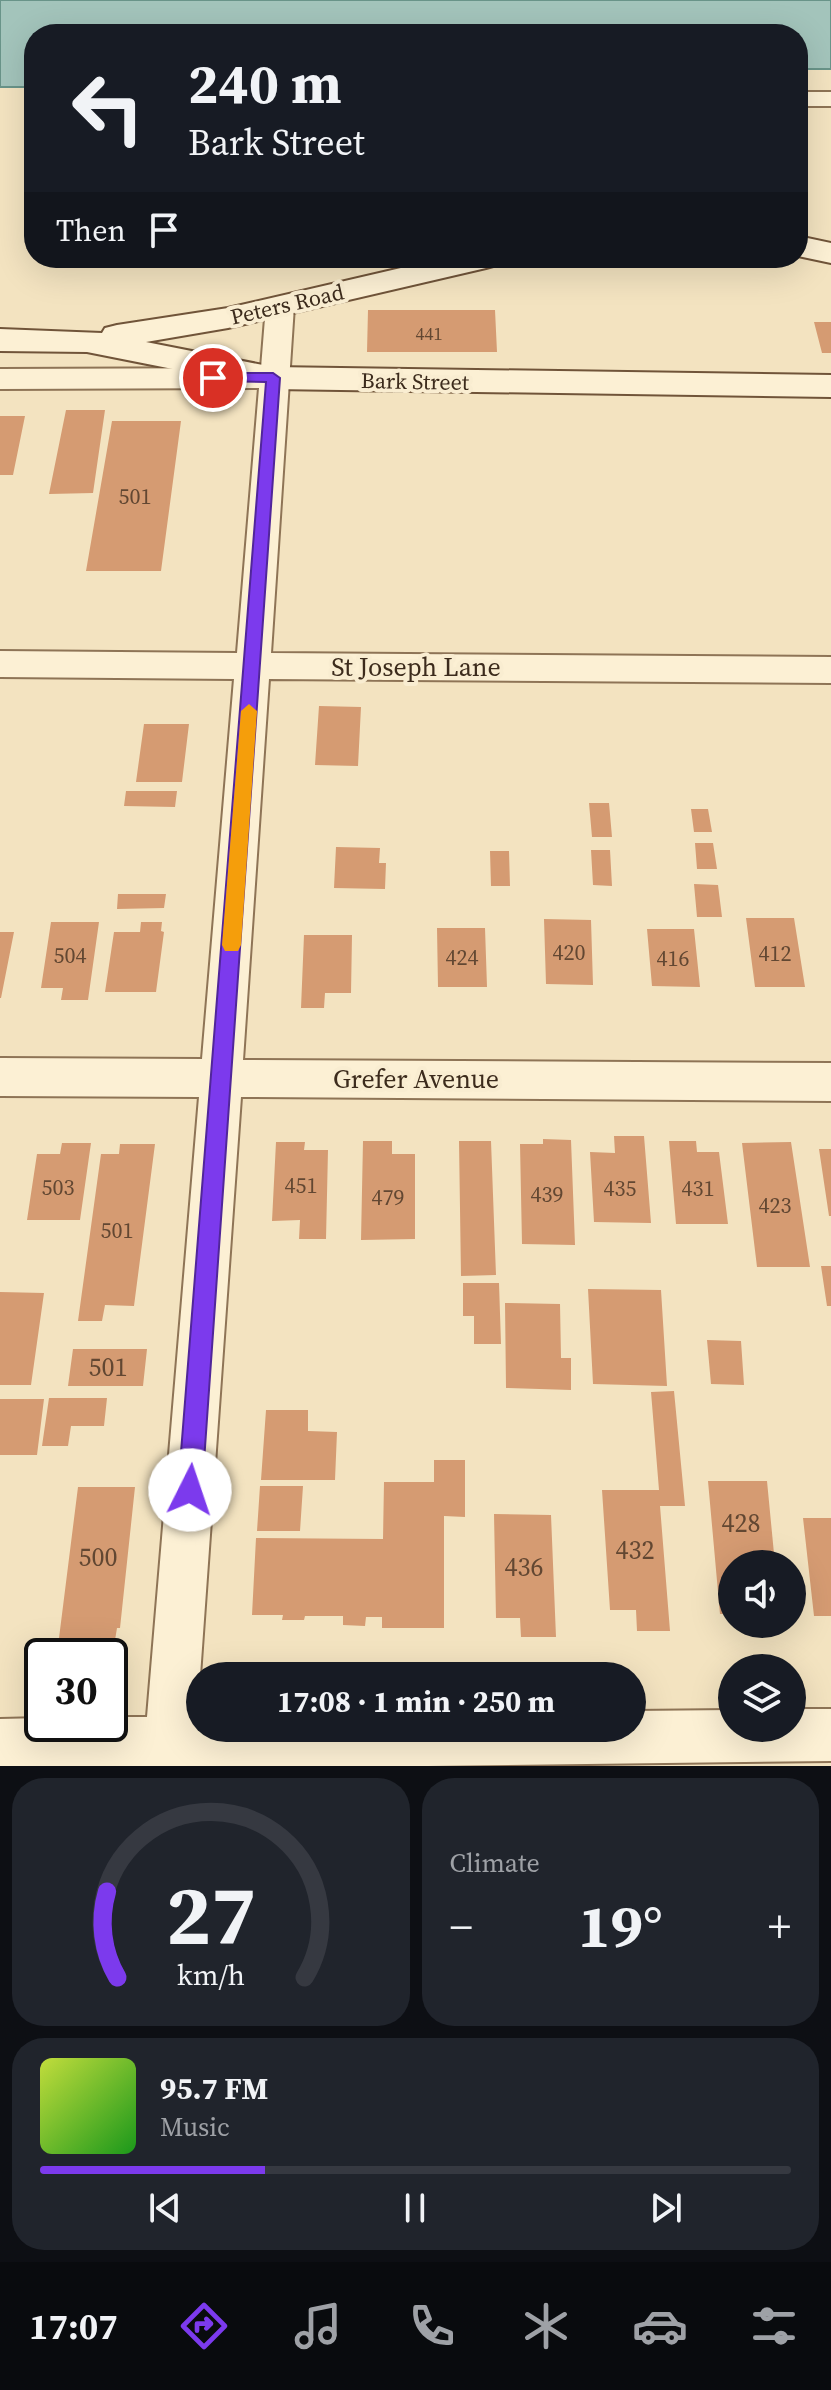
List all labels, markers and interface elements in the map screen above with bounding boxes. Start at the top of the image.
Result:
text: 240 m [188,45,342,122]
icon: left [56,56,160,160]
text: Bark Street [188,118,365,167]
icon: arrive [142,208,186,252]
text: Then [56,210,126,251]
street label: Peters Road [227,276,347,332]
house number: 441 [416,321,443,346]
pin [179,344,247,412]
icon: arrive [191,356,235,400]
street label: Bark Street [361,365,470,397]
house number: 501 [118,481,152,511]
street label: St Joseph Lane [331,649,501,685]
house number: 420 [552,937,586,967]
house number: 412 [758,938,792,968]
house number: 504 [53,940,87,970]
house number: 424 [445,942,479,972]
house number: 416 [656,943,690,973]
street label: Grefer Avenue [333,1061,499,1097]
house number: 451 [284,1170,318,1200]
house number: 503 [41,1172,75,1202]
house number: 435 [603,1173,637,1203]
house number: 431 [681,1173,715,1203]
house number: 439 [530,1179,564,1209]
house number: 479 [371,1182,405,1212]
house number: 423 [758,1190,792,1220]
house number: 501 [100,1215,134,1245]
house number: 501 [88,1349,128,1385]
position arrow [148,1448,232,1532]
house number: 428 [721,1505,761,1541]
house number: 432 [615,1532,655,1568]
house number: 500 [78,1539,118,1575]
house number: 436 [504,1549,544,1585]
map controls [718,1550,806,1742]
button: sound [718,1550,806,1638]
speed limit sign: 30 [24,1638,128,1742]
button: layers [718,1654,806,1742]
text: 17:08 · 1 min · 250 m [277,1681,555,1722]
text: Climate [450,1845,540,1881]
text: 27 [166,1858,256,1972]
text: 19° [578,1885,663,1967]
text: − [450,1896,473,1957]
text: + [768,1896,791,1957]
text: km/h [177,1955,245,1995]
text: 95.7 FM [160,2068,268,2109]
text: Music [160,2109,230,2145]
icon: previous [143,2186,187,2230]
icon: pause [393,2186,437,2230]
icon: next [644,2186,688,2230]
icon: directions [176,2298,232,2354]
icon: music [290,2298,346,2354]
icon: phone [404,2298,460,2354]
icon: climate [518,2298,574,2354]
icon: car [632,2298,688,2354]
icon: filters [746,2298,802,2354]
text: 17:07 [29,2302,118,2351]

